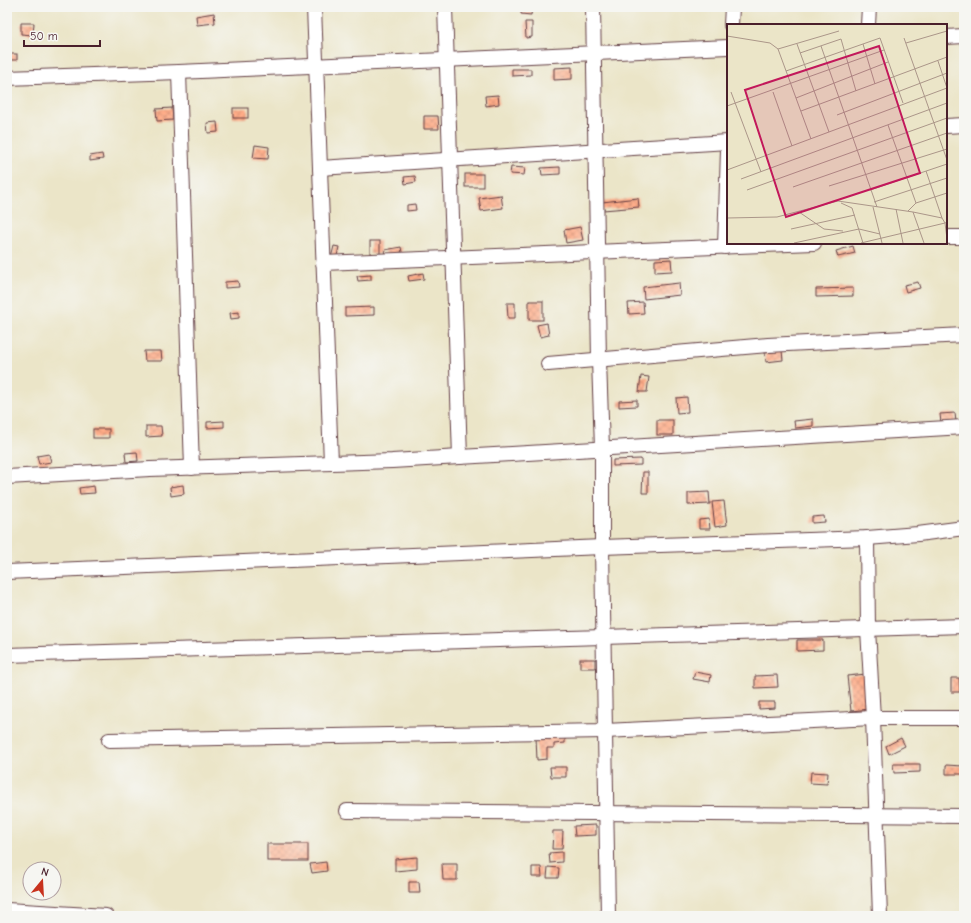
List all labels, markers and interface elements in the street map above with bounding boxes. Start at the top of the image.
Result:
scale bar [24,22,100,48]
inset map [727,24,947,244]
text: 50 m [30,29,58,43]
north arrow [22,861,62,901]
text: N [40,865,50,879]

